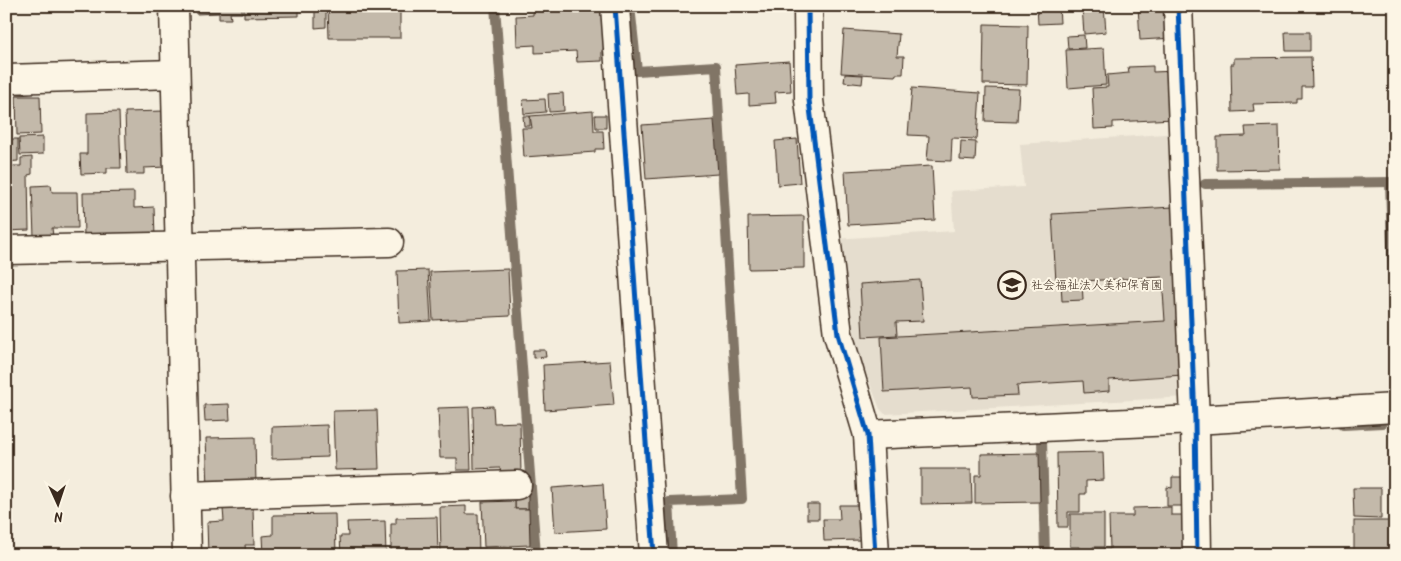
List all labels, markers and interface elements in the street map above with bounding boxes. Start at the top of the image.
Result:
school or university icon: 社会福祉法人美和保育園 [997,270,1027,300]
place label: 社会福祉法人美和保育園 [1031,276,1163,295]
north arrow [32,478,82,528]
text: N [53,505,64,527]

